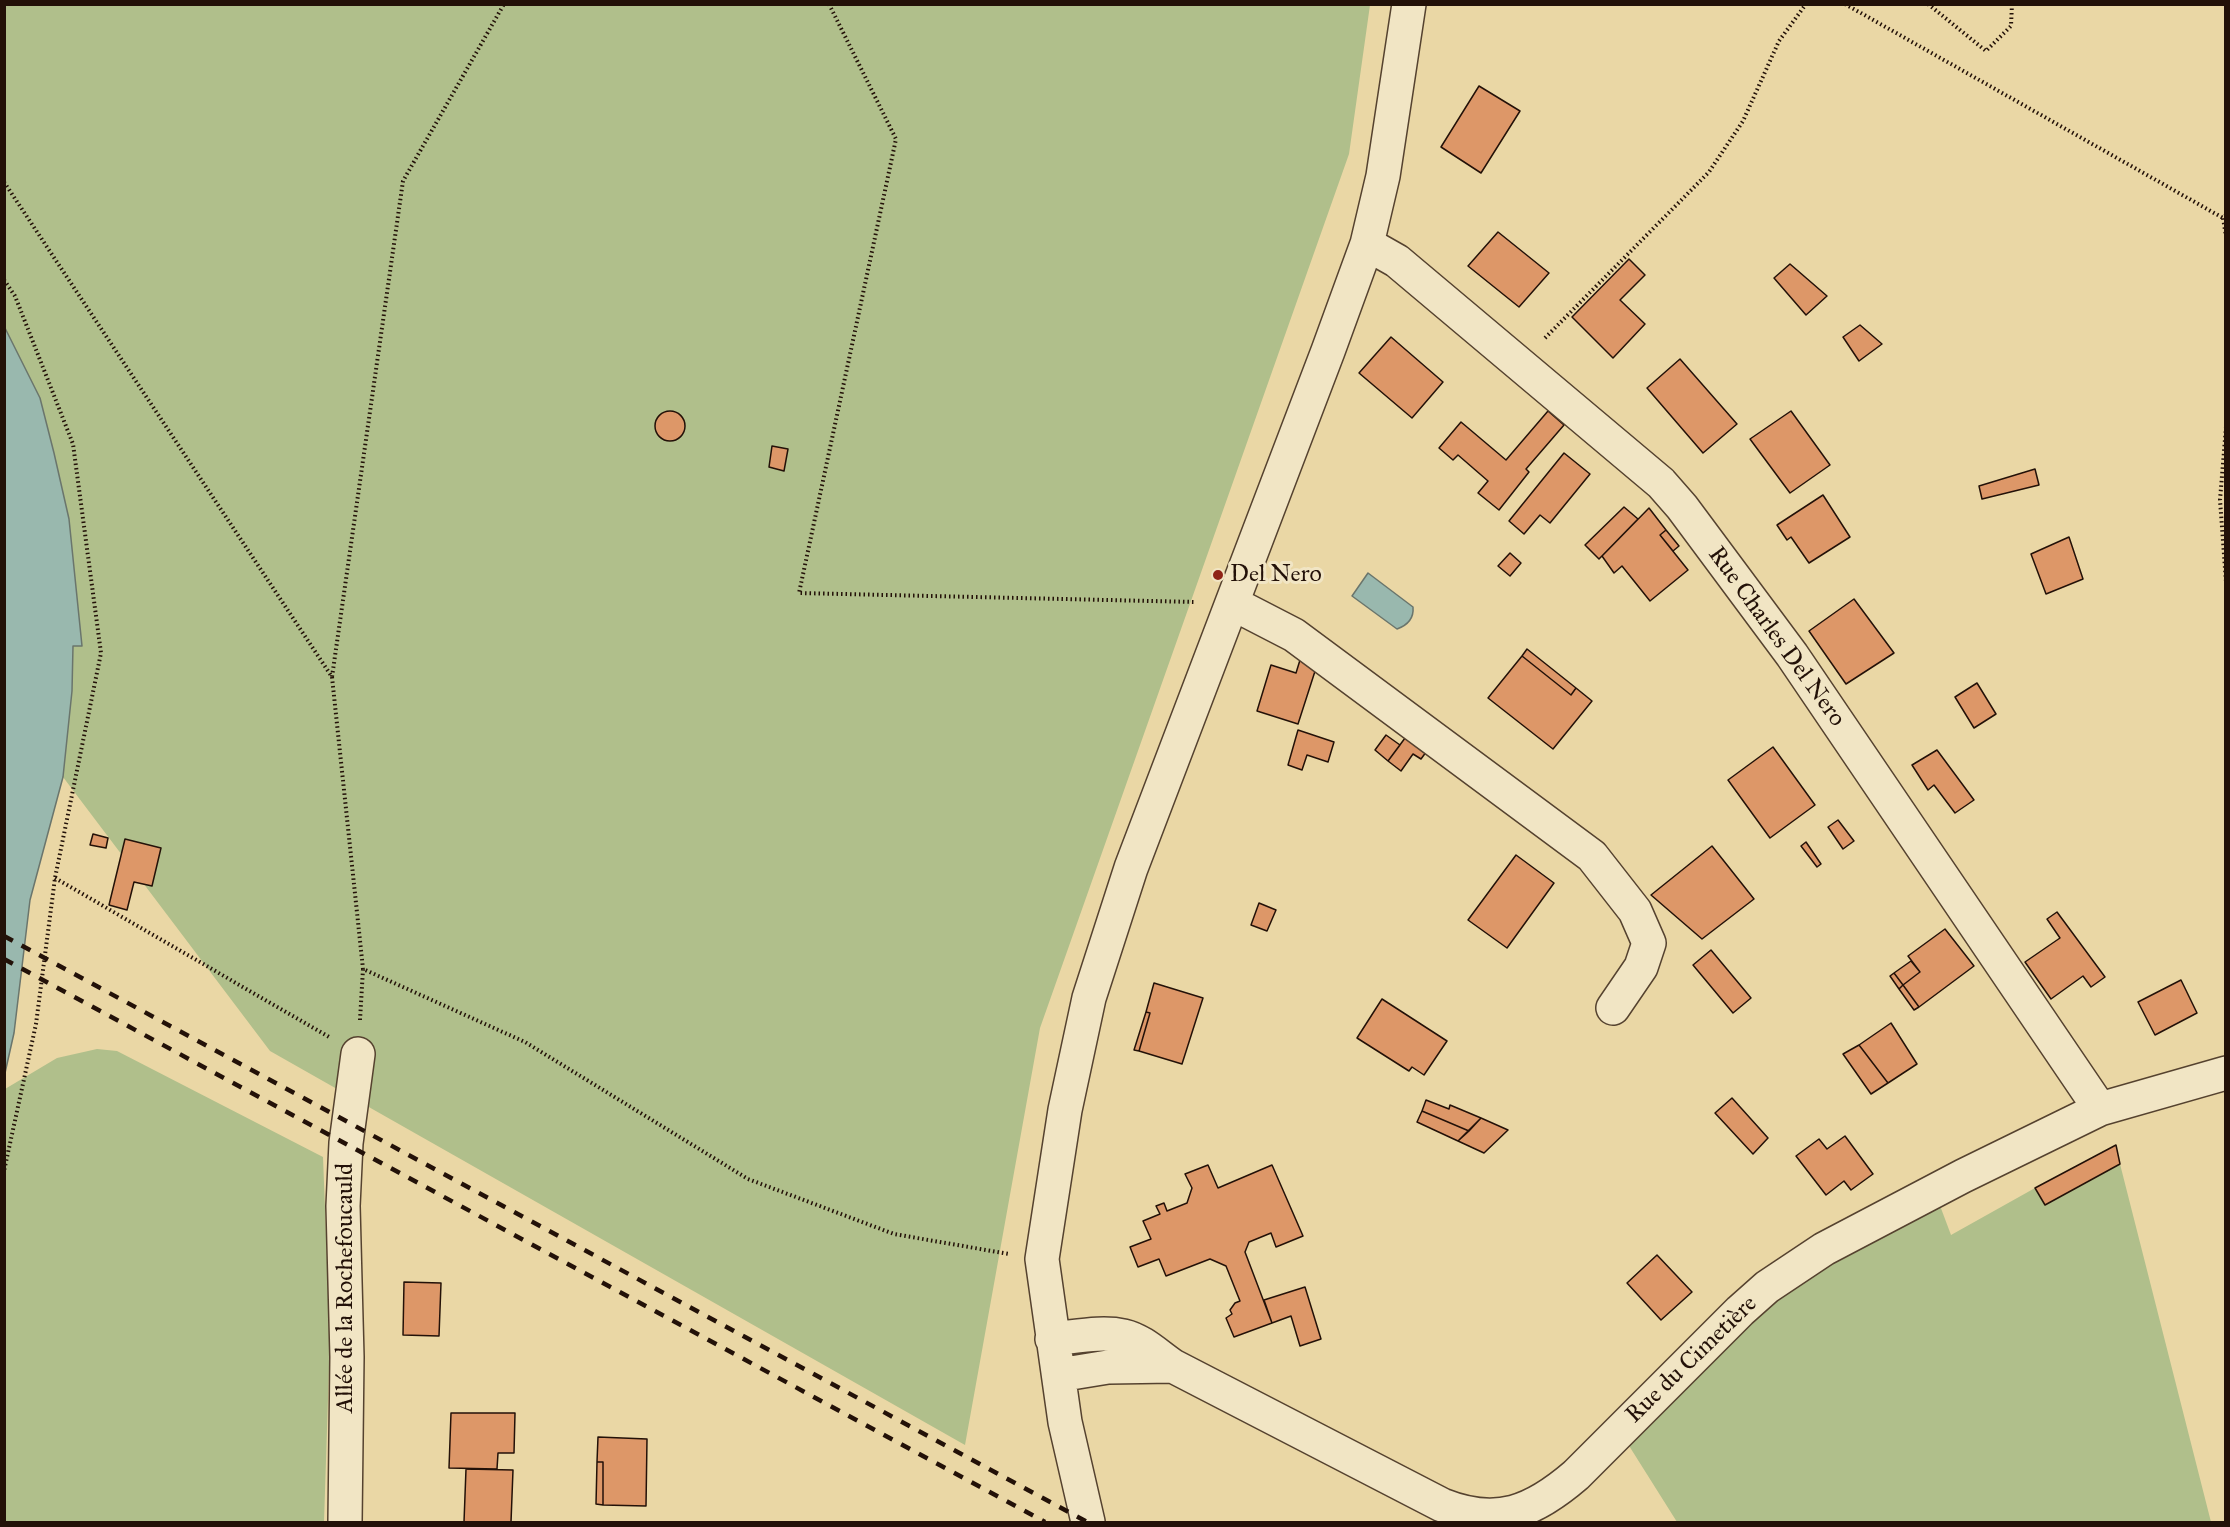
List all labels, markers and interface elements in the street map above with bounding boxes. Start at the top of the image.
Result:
street label: Rue Charles Del Nero [1701,541,1851,733]
place label: Del Nero [1230,561,1322,589]
marker: Del Nero [1211,568,1225,582]
street label: Allée de la Rochefoucauld [332,1163,360,1413]
street label: Rue du Cimetière [1620,1290,1764,1430]

